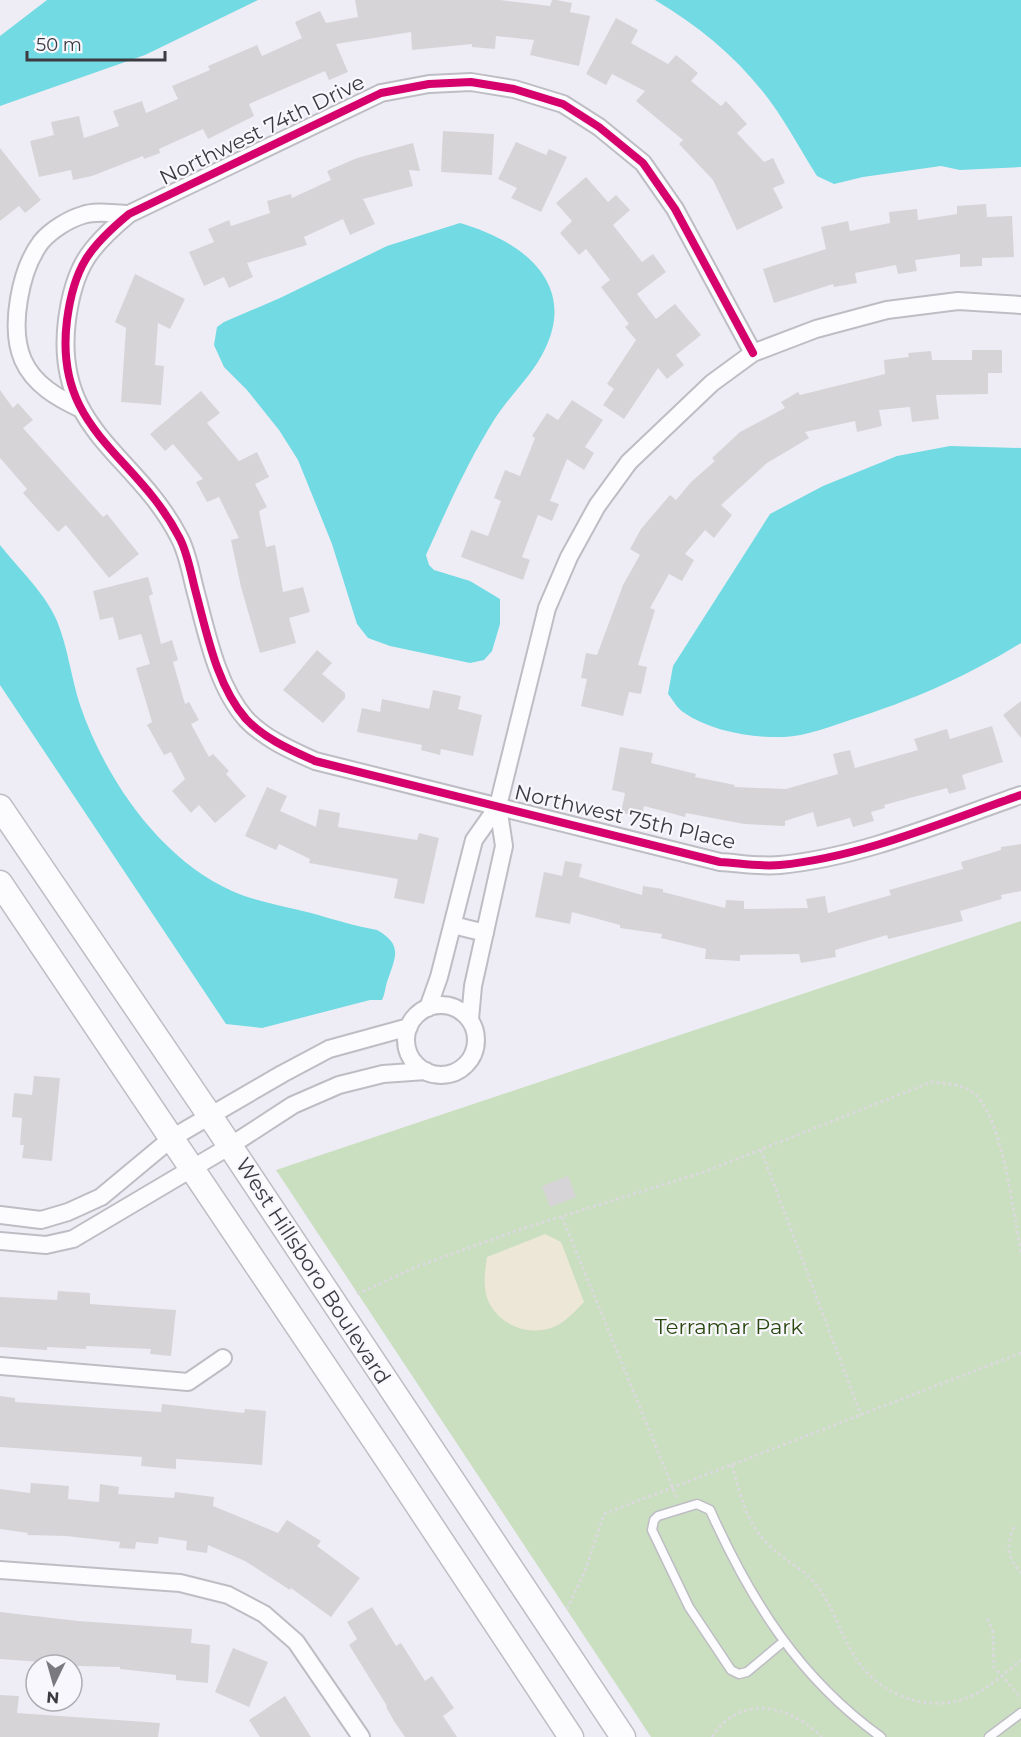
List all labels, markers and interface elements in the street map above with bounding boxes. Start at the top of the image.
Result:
scale bar [27,24,165,62]
text: 50 m [36,34,82,56]
street label: Northwest 74th Drive [155,69,368,190]
street label: Northwest 75th Place [512,779,738,854]
street label: West Hillsboro Boulevard [231,1153,396,1389]
park label: Terramar Park [655,1314,804,1339]
north arrow [24,1653,84,1713]
text: N [45,1687,60,1707]

